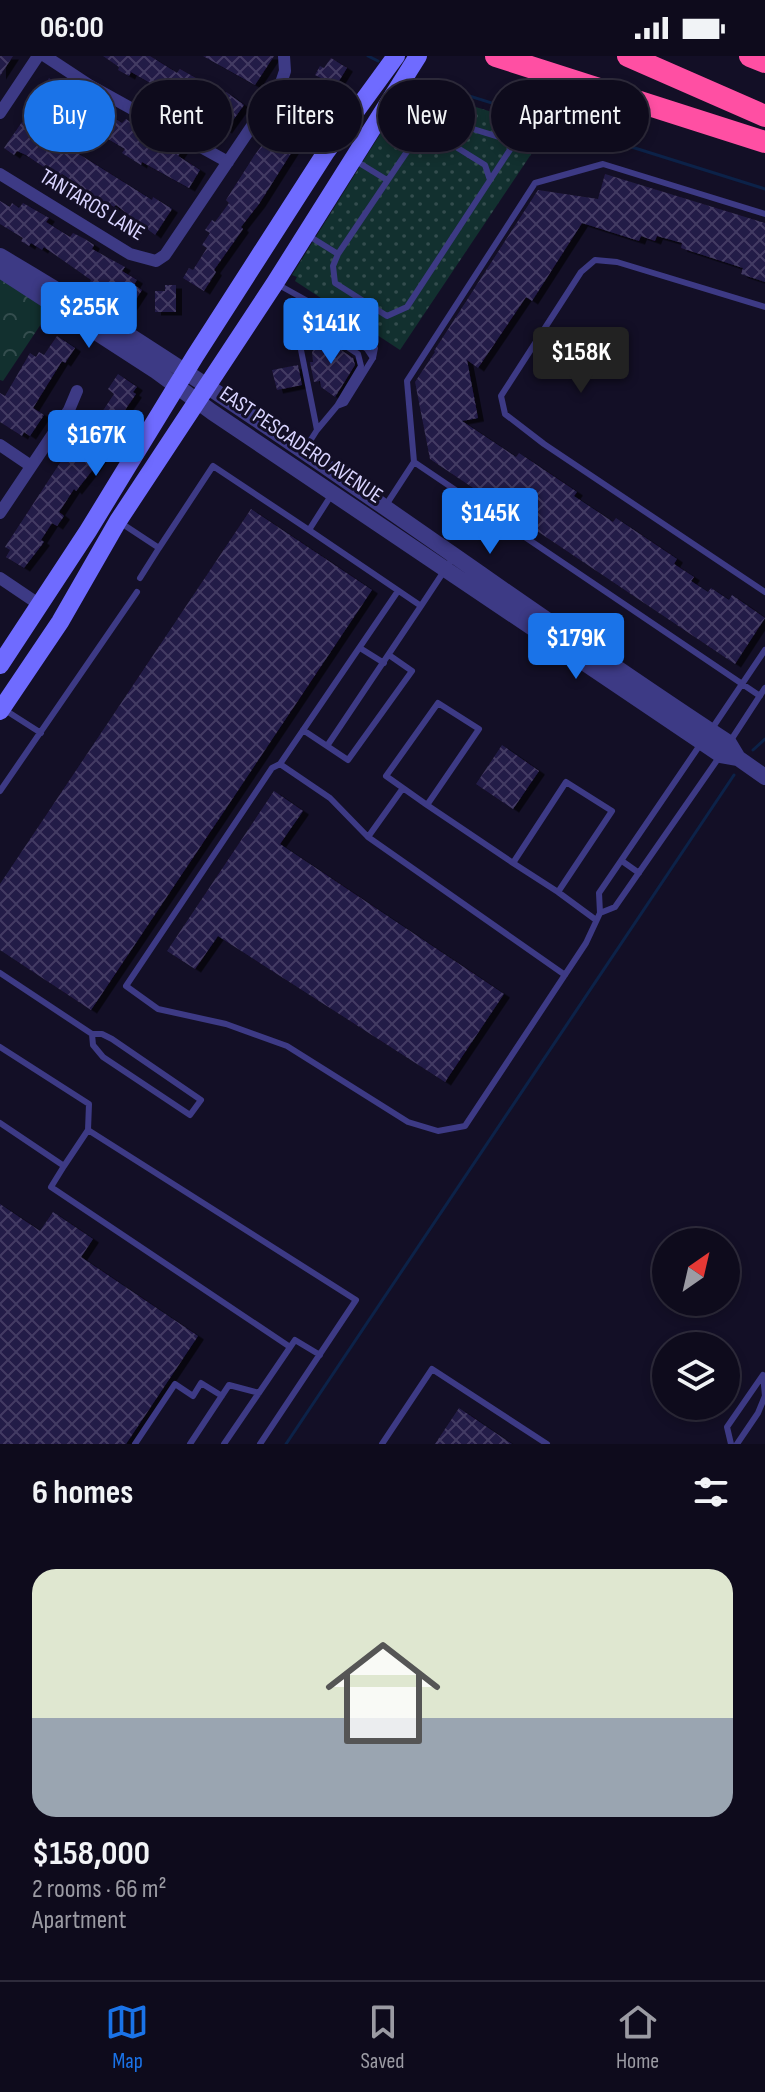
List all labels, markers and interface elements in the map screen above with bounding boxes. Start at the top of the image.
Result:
text: 06:00 [40,10,104,46]
chip: Buy [24,80,115,152]
chip: Rent [131,80,232,152]
chip: Filters [248,80,362,152]
chip: New [378,80,475,152]
chip: Apartment [491,80,649,152]
street label: TANTAROS LANE [35,163,149,247]
pin: $255K [33,282,145,350]
text: $255K [59,292,119,323]
pin: $141K [275,298,387,366]
text: $141K [301,308,361,339]
pin: $158K [525,327,637,395]
text: $158K [551,337,611,368]
street label: EAST PESCADERO AVENUE [214,380,388,510]
pin: $167K [40,410,152,478]
text: $167K [66,420,126,451]
pin: $145K [434,488,546,556]
text: $145K [460,498,520,529]
pin: $179K [520,613,632,681]
text: $179K [546,623,606,654]
north arrow [652,1228,740,1316]
map controls [652,1228,740,1420]
button: layers [652,1332,740,1420]
icon: filters [689,1470,733,1514]
text: 6 homes [32,1472,133,1513]
icon: home [311,1621,455,1765]
text: $158,000 [32,1833,150,1874]
text: 2 rooms · 66 m² [32,1874,167,1905]
text: Apartment [32,1905,126,1936]
tab: Map [105,2000,149,2075]
tab: Saved [360,2000,405,2075]
tab: Home [616,2000,660,2075]

